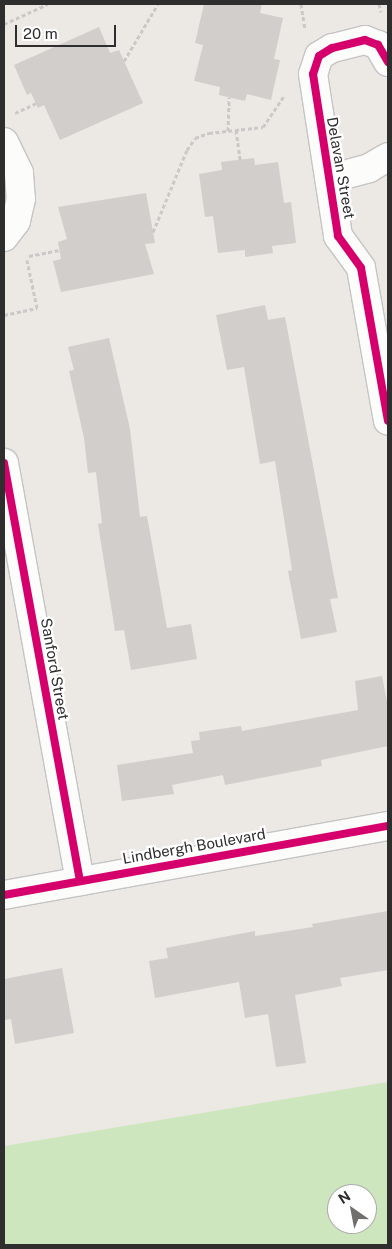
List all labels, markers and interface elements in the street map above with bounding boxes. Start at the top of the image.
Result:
scale bar [18,15,119,47]
text: 20 m [23,25,58,42]
street label: Delavan Street [323,116,359,220]
street label: Sanford Street [37,617,73,721]
street label: Lindbergh Boulevard [121,825,267,867]
north arrow [327,1184,377,1234]
text: N [335,1188,353,1207]

